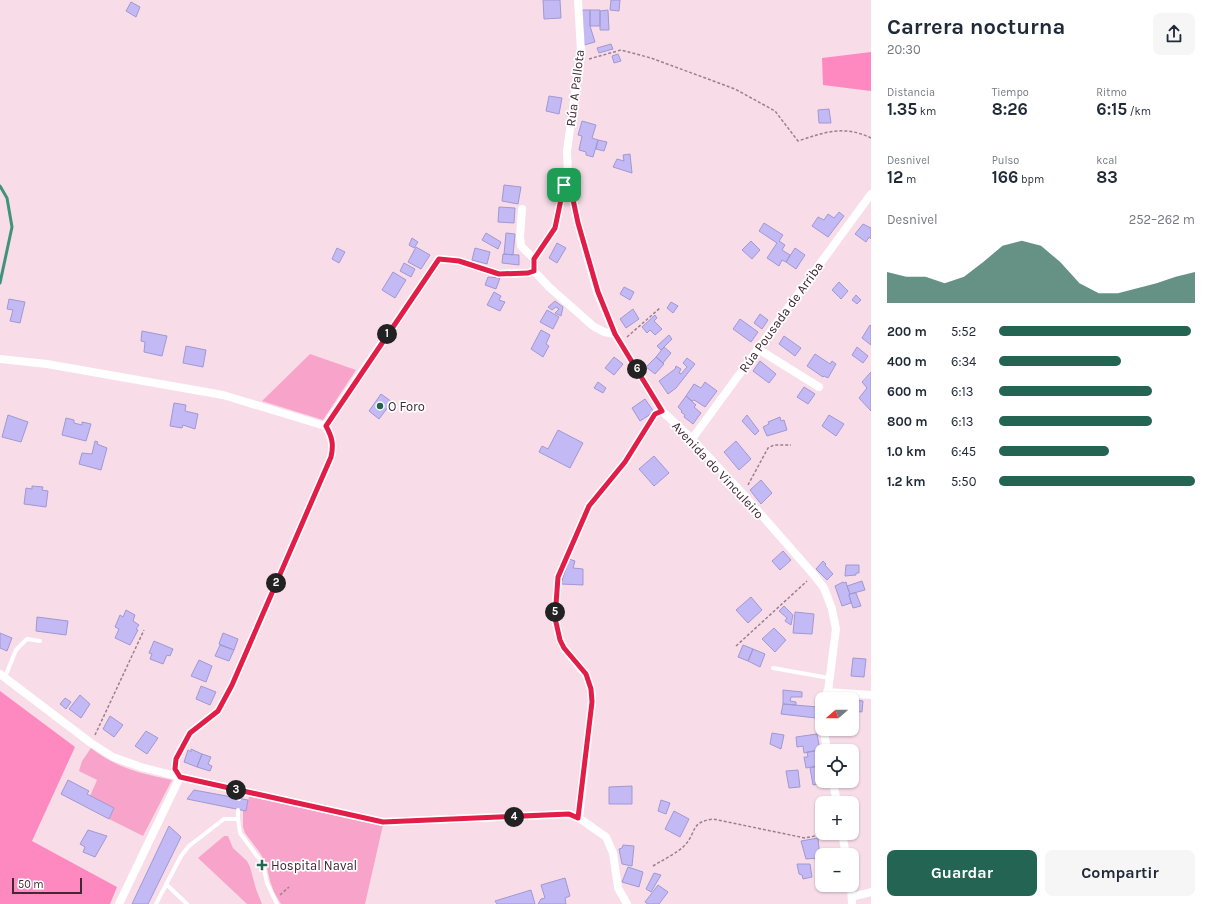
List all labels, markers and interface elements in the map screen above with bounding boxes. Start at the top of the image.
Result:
button: share [1153,13,1195,55]
text: Carrera nocturna [887,14,1065,40]
text: 20:30 [887,42,921,57]
street label: Rúa A Pallota [563,49,587,127]
text: Distancia [887,86,935,99]
text: Tiempo [992,86,1029,99]
text: Ritmo [1096,86,1127,99]
text: 1.35 [887,99,917,119]
text: 8:26 [992,99,1028,119]
text: 6:15 [1096,99,1127,119]
text: km [917,105,936,118]
text: /km [1127,105,1151,118]
text: Desnivel [887,154,930,167]
text: Pulso [992,154,1019,167]
text: kcal [1096,154,1117,167]
text: 12 [887,167,903,187]
text: 166 [992,167,1018,187]
text: 83 [1096,167,1118,187]
pin [547,168,581,202]
text: m [903,173,916,186]
text: bpm [1018,173,1044,186]
icon: arrive [553,174,575,196]
text: Desnivel [887,212,938,227]
text: 252–262 m [1129,212,1195,227]
street label: Rúa Pousada de Arriba [736,259,826,375]
pin: 1 [377,324,397,344]
text: 200 m [887,324,927,339]
text: 5:52 [951,324,976,339]
text: 1 [385,327,389,340]
text: 400 m [887,354,927,369]
text: 6:34 [951,354,976,369]
pin: 6 [627,359,647,379]
text: 6 [634,362,640,375]
text: 600 m [887,384,927,399]
text: 6:13 [951,384,973,399]
place label: O Foro [388,399,425,414]
marker: O Foro [375,401,385,411]
text: 800 m [887,414,927,429]
text: 6:13 [951,414,973,429]
street label: Avenida do Vinculeiro [669,418,767,522]
text: 1.0 km [887,444,926,459]
text: 6:45 [951,444,976,459]
text: 1.2 km [887,474,926,489]
text: 5:50 [951,474,976,489]
pin: 2 [266,573,286,593]
text: 2 [273,576,279,589]
pin: 5 [545,602,565,622]
text: 5 [552,605,558,618]
north arrow [815,692,859,736]
map controls [815,692,859,892]
button: locate [815,744,859,788]
pin: 3 [226,780,246,800]
text: 3 [233,783,239,796]
button: + [815,796,859,840]
pin: 4 [504,807,524,827]
text: 4 [511,810,517,823]
button: − [815,848,859,892]
button: Guardar [887,850,1037,896]
button: Compartir [1045,850,1195,896]
place label: Hospital Naval [271,858,357,873]
marker: Hospital Naval [256,859,268,871]
scale bar [12,876,82,895]
text: 50 m [18,878,44,891]

